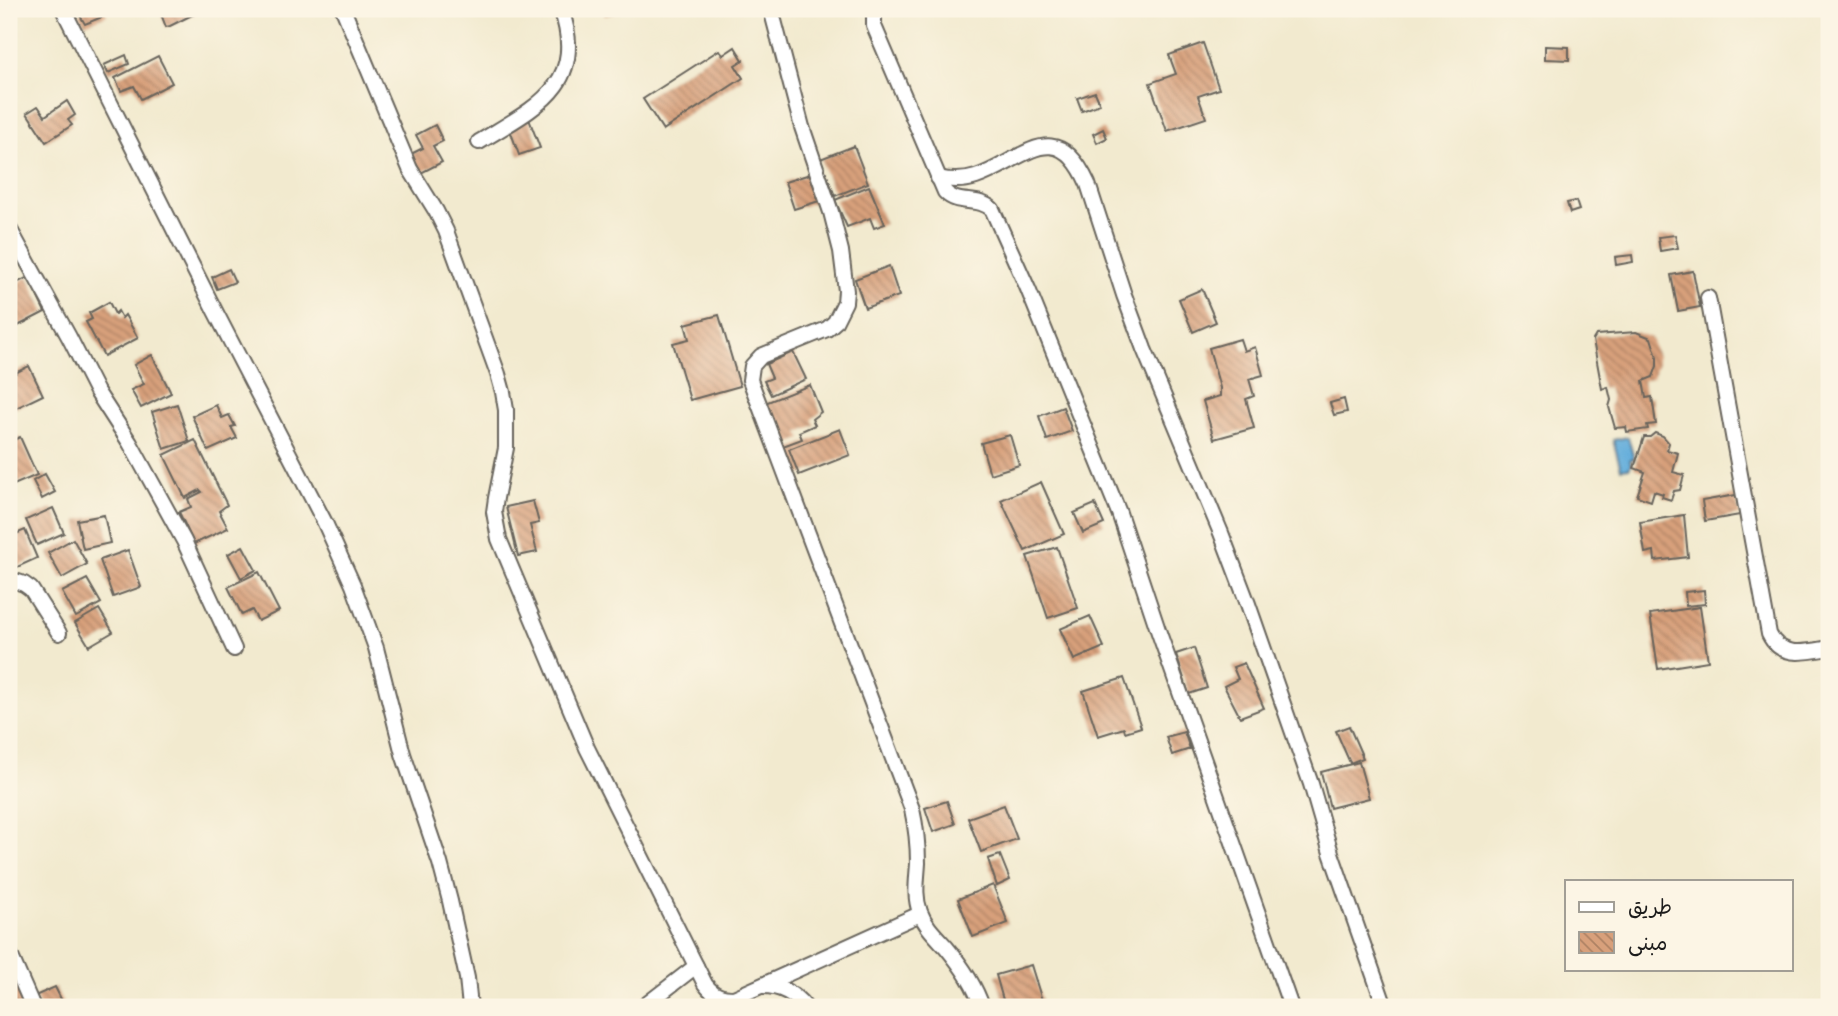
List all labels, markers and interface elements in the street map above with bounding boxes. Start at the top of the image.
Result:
legend [1565,880,1792,970]
text: طريق [1628,889,1672,921]
text: مبنى [1628,925,1667,957]

